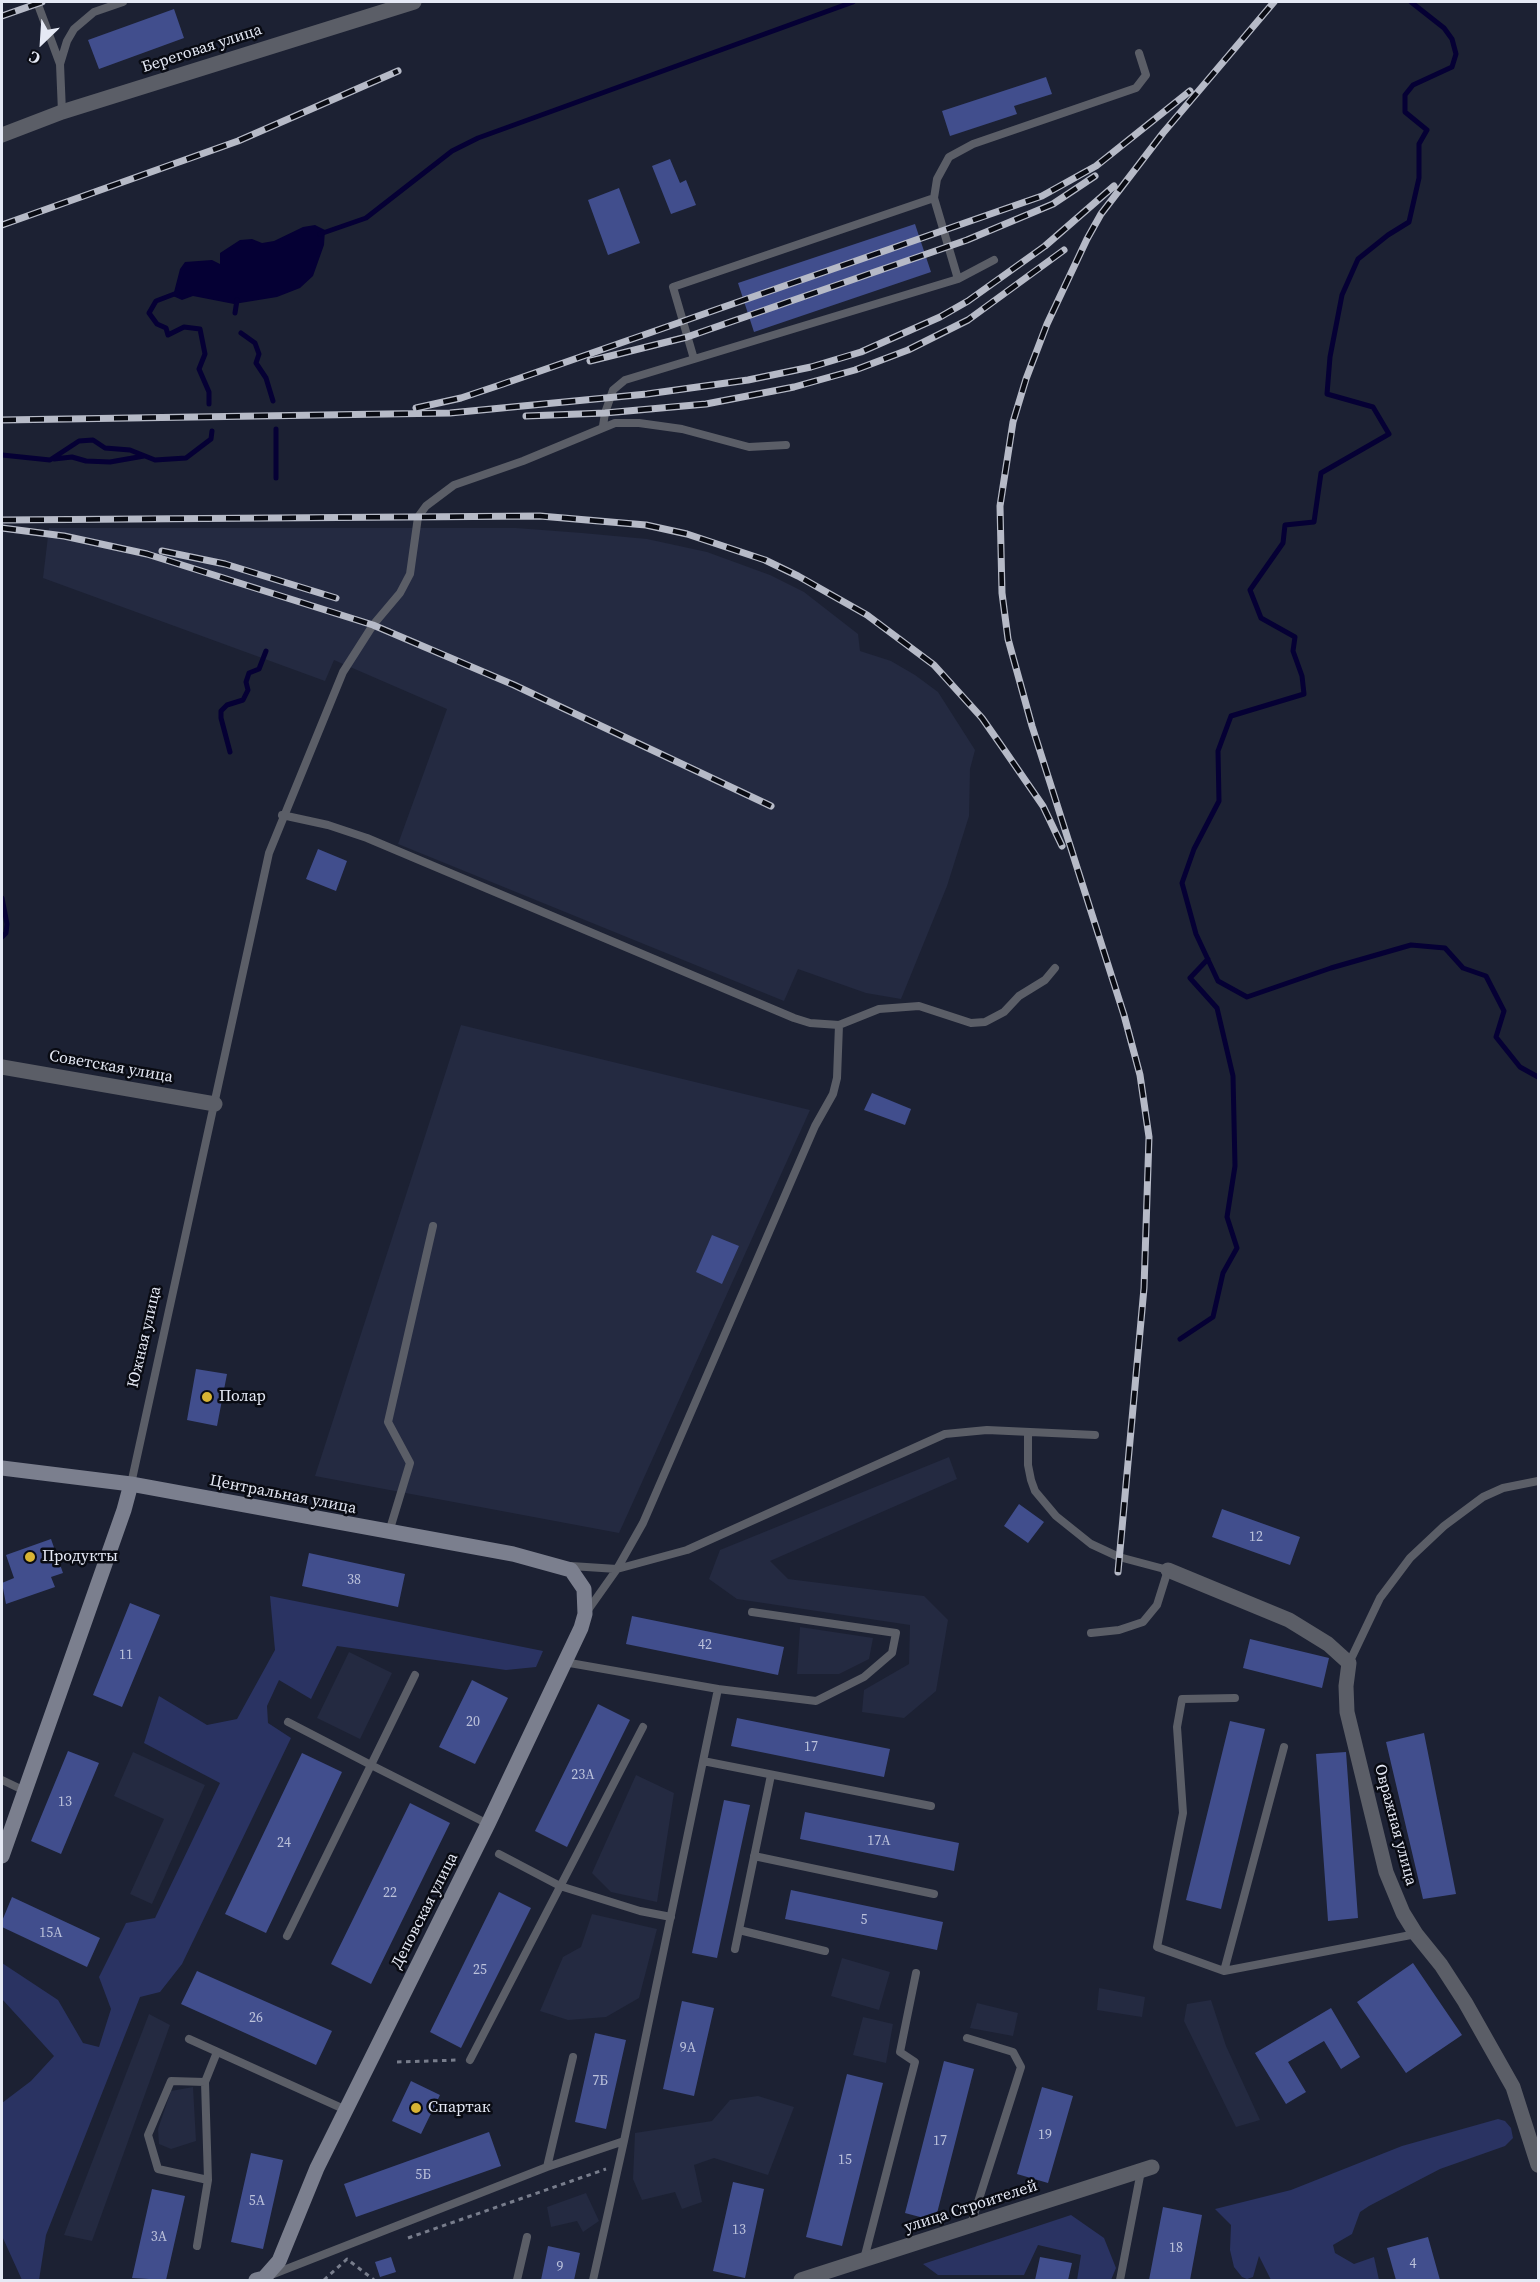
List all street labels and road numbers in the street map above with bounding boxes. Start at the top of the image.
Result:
street label: Береговая улица [140,21,264,77]
street label: Советская улица [47,1047,175,1087]
street label: Южная улица [124,1284,166,1390]
street label: Центральная улица [208,1471,358,1519]
street label: Овражная улица [1370,1762,1420,1888]
street label: Деповская улица [387,1850,463,1972]
street label: улица Строителей [902,2176,1040,2238]

